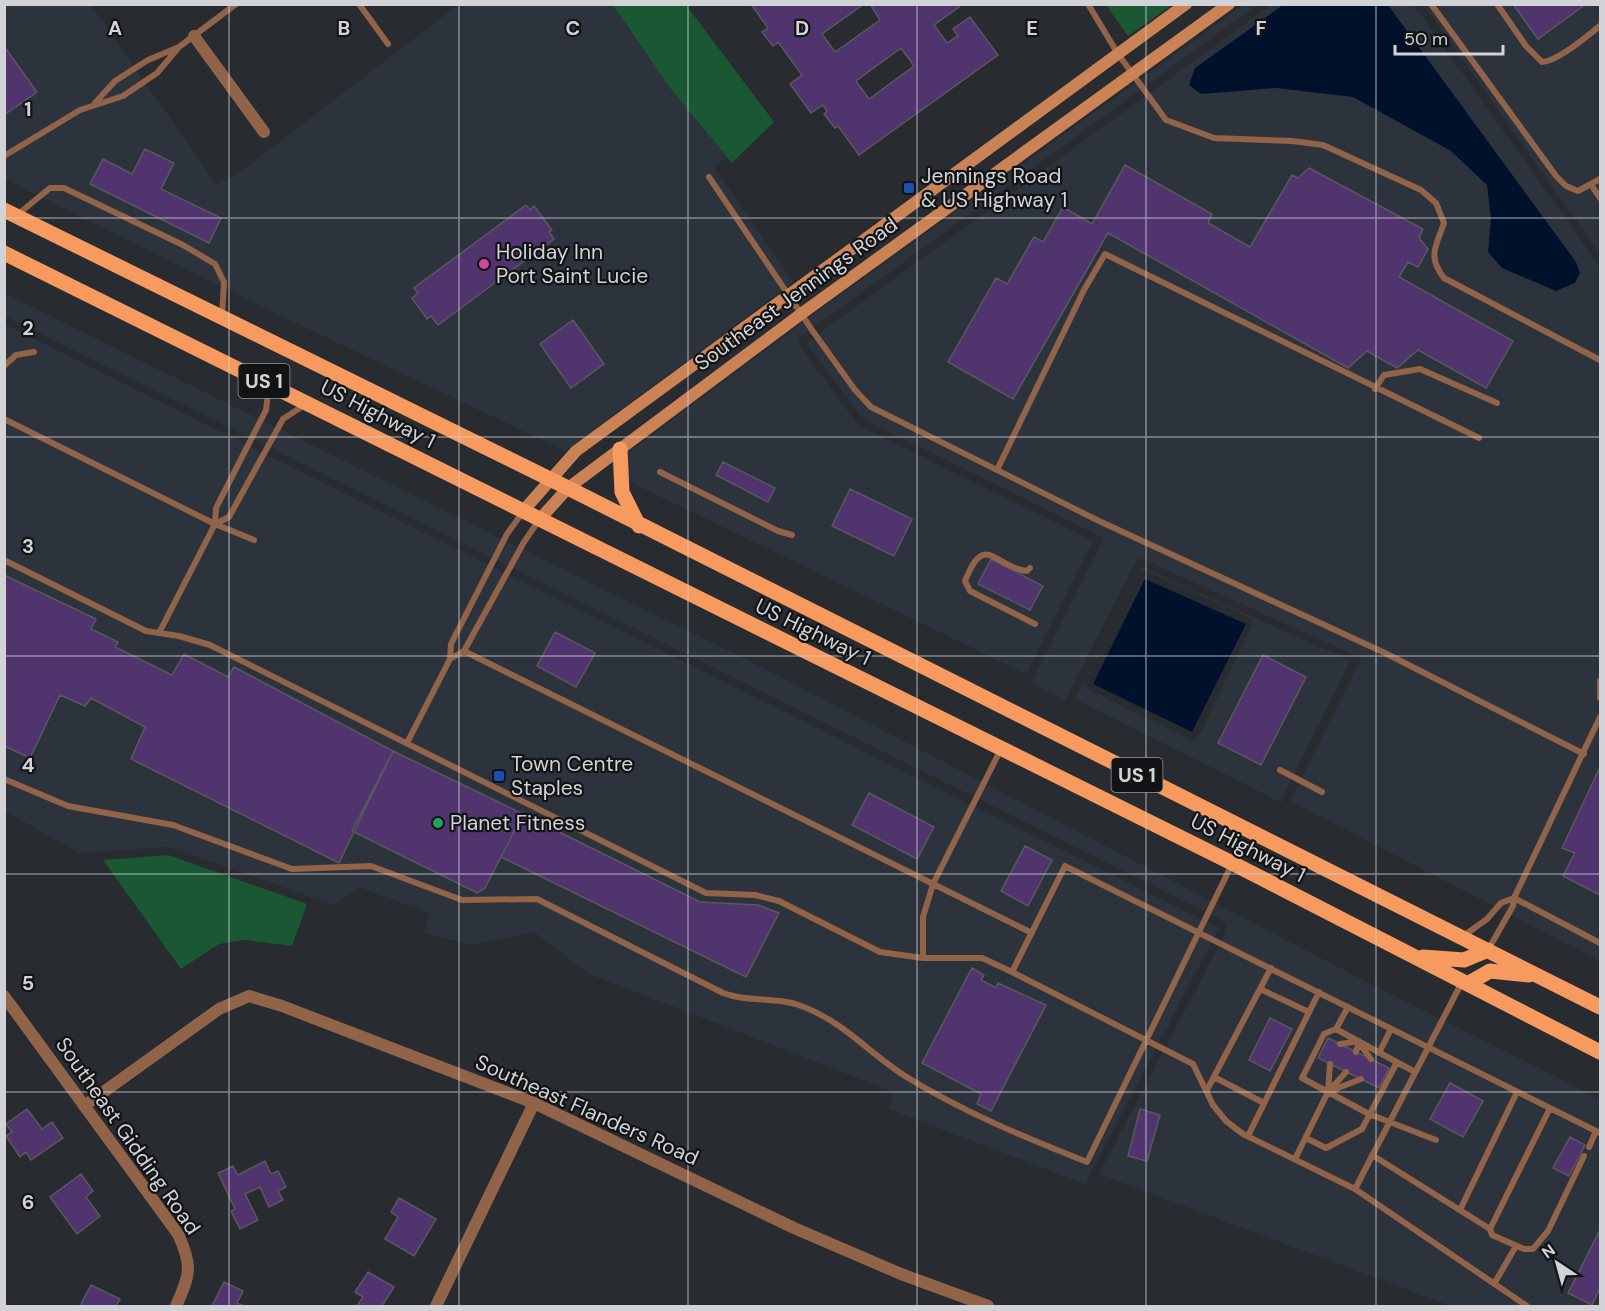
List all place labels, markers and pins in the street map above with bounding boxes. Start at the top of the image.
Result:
place label: Jennings Road & US Highway 1 [921,162,1067,214]
marker: Jennings Road & US Highway 1 [902,181,916,195]
place label: Holiday Inn Port Saint Lucie [496,238,648,290]
marker: Holiday Inn Port Saint Lucie [477,257,491,271]
place label: Town Centre Staples [511,750,633,802]
marker: Town Centre Staples [492,769,506,783]
place label: Planet Fitness [450,809,585,837]
marker: Planet Fitness [431,816,445,830]

